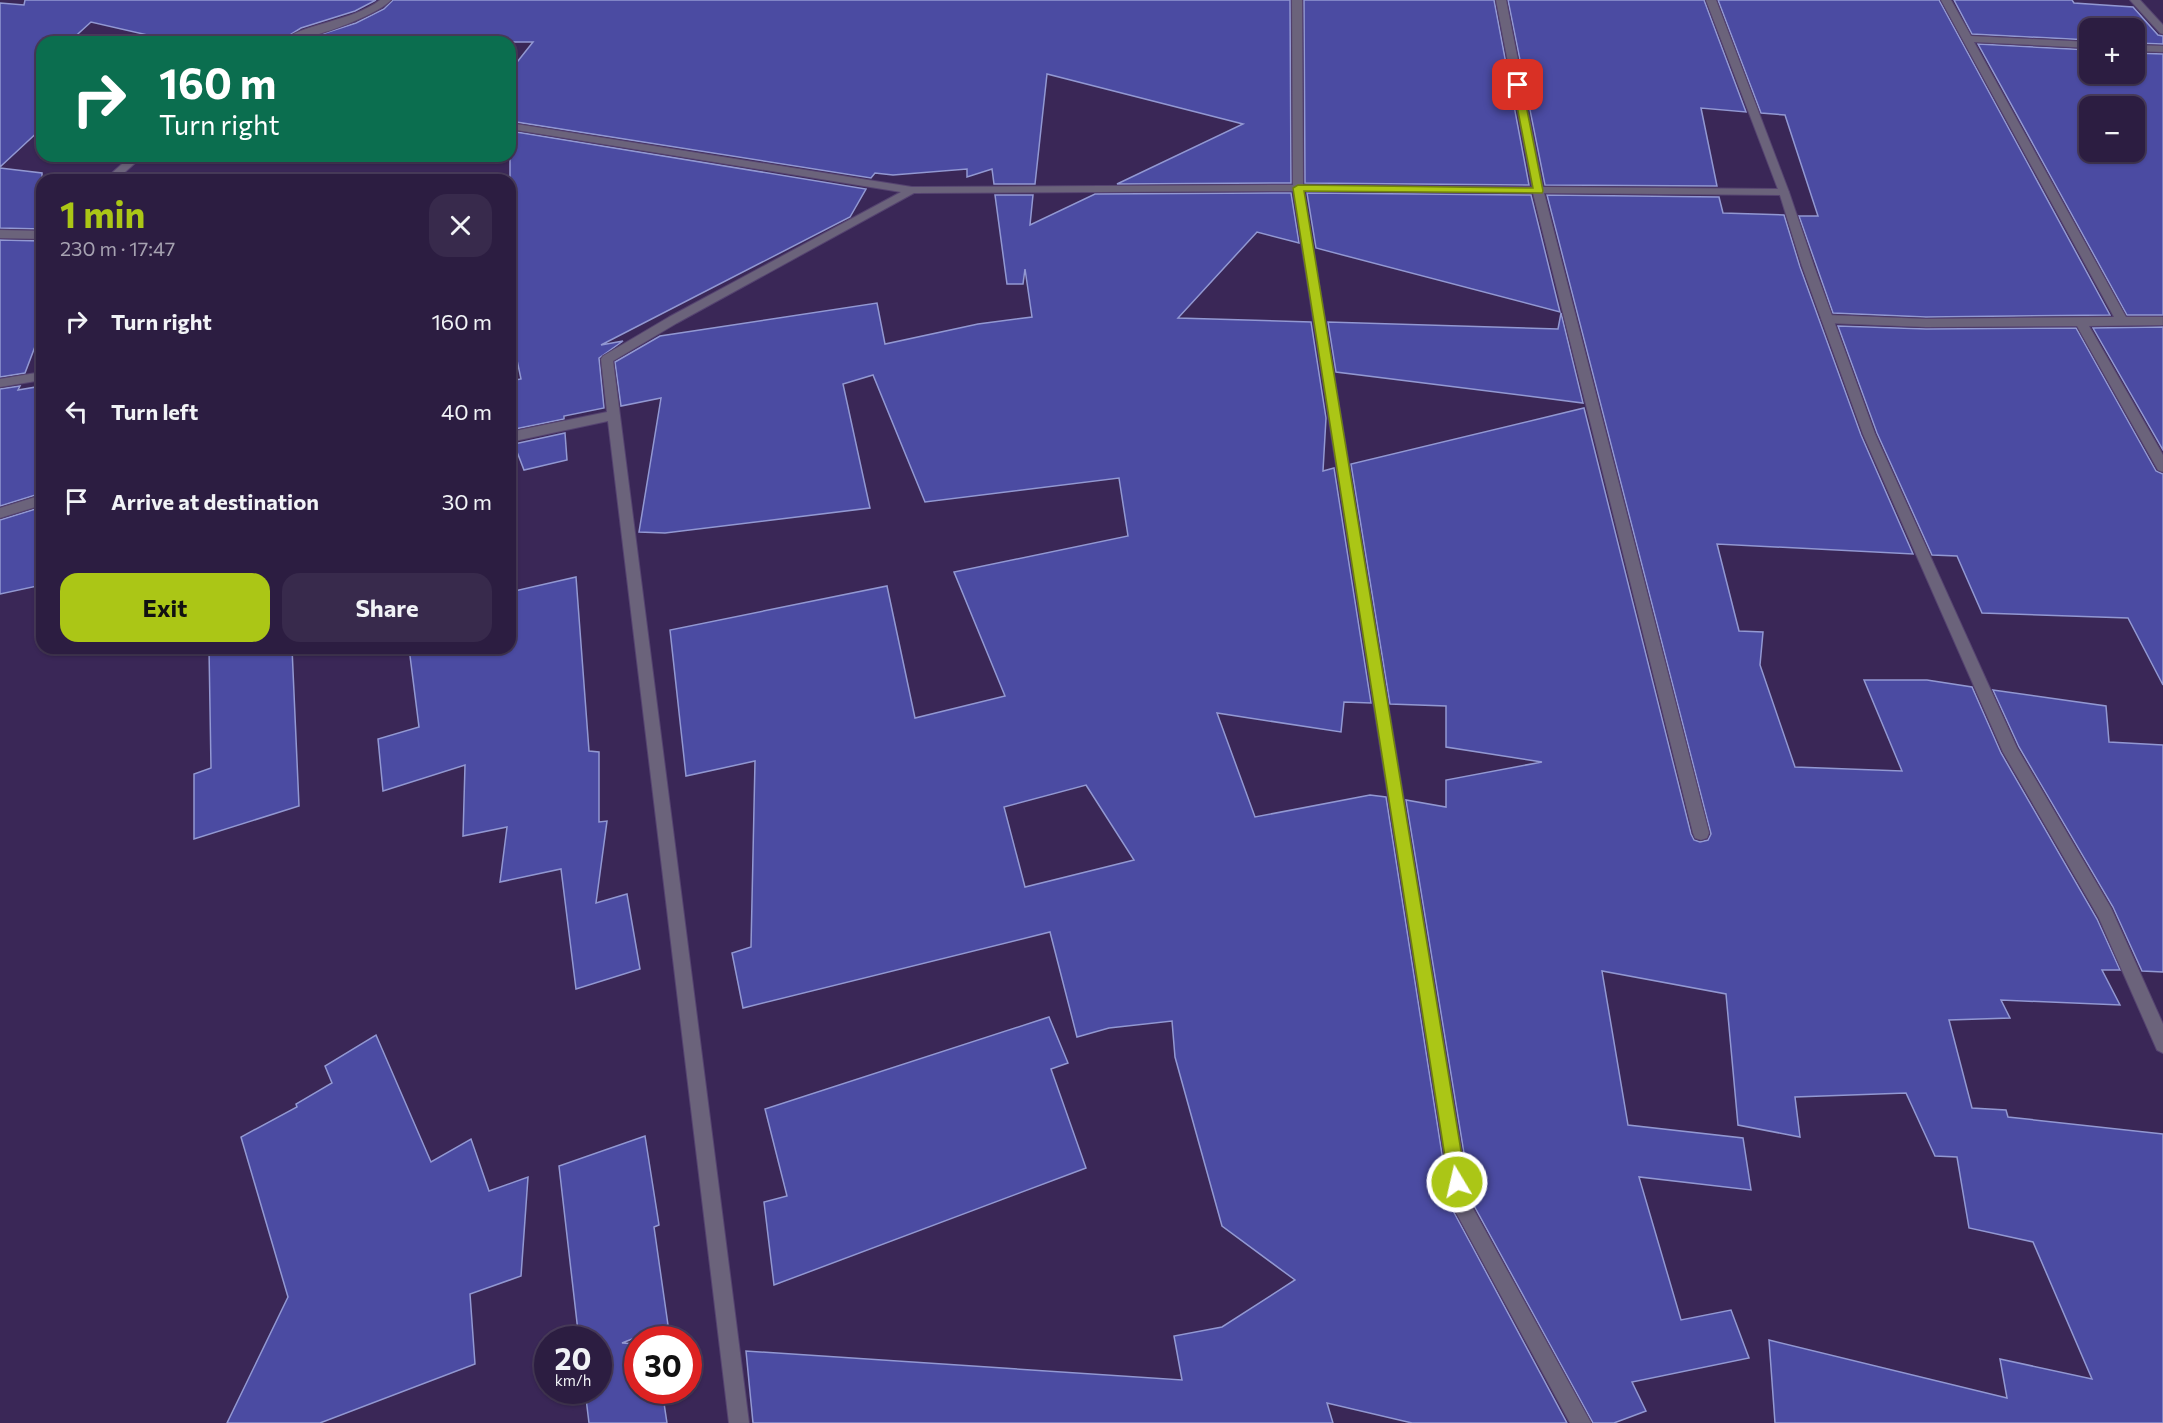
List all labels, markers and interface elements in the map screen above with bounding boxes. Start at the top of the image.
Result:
map controls [2079,18,2145,162]
button: + [2079,18,2145,84]
text: 160 m [159,56,277,108]
pin [1492,59,1543,110]
icon: right [60,60,138,138]
icon: arrive [1501,68,1534,101]
button: − [2079,96,2145,162]
text: Turn right [159,108,279,141]
text: 1 min [60,191,145,235]
button: close [429,194,492,257]
text: 230 m · 17:47 [60,236,175,260]
icon: right [60,305,93,338]
text: Turn right [111,308,212,335]
text: 160 m [431,308,492,335]
icon: left [60,395,93,428]
text: Turn left [111,398,198,425]
text: 40 m [441,398,492,425]
icon: arrive [60,485,93,518]
text: Arrive at destination [111,488,319,515]
text: 30 m [442,488,492,515]
button: Exit [60,573,270,642]
button: Share [282,573,492,642]
position arrow [1425,1150,1489,1214]
speed limit sign: 30 [624,1326,702,1404]
text: 20 [555,1339,591,1376]
text: km/h [555,1371,591,1389]

